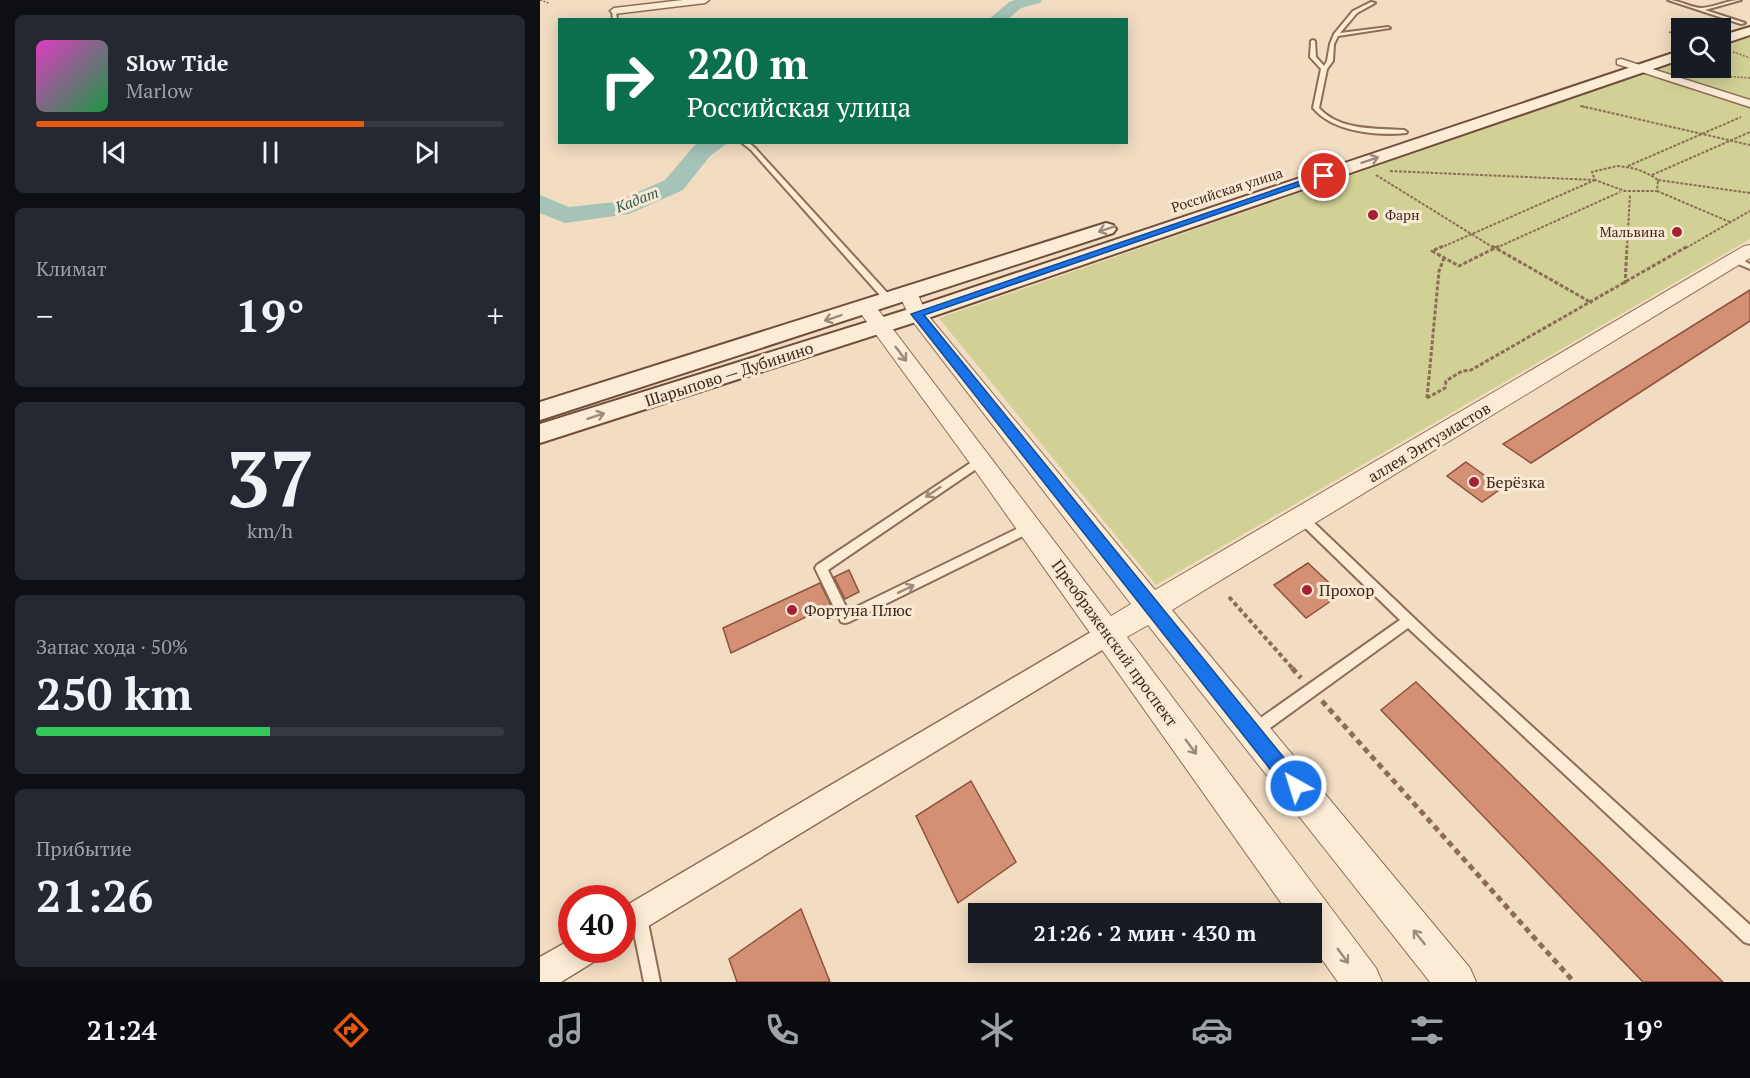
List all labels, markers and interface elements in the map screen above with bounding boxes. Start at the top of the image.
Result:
map controls [1671,18,1731,78]
button: search [1671,18,1731,78]
text: 220 m [687,35,808,91]
icon: right [588,42,666,120]
text: Slow Tide [126,48,229,77]
text: Marlow [126,77,193,104]
text: Российская улица [687,89,911,125]
icon: previous [98,136,131,169]
icon: pause [254,136,287,169]
icon: next [410,136,443,169]
pin [1298,150,1349,201]
one-way arrow [1360,154,1379,165]
icon: arrive [1307,159,1340,192]
street label: Российская улица [1169,163,1285,217]
water label: Кадат [611,182,661,217]
place label: Фарн [1385,205,1420,224]
marker: Фарн [1366,208,1380,222]
place label: Мальвина [1599,222,1665,241]
one-way arrow [1098,224,1117,235]
marker: Мальвина [1670,225,1684,239]
text: Климат [36,255,107,282]
text: 19° [235,285,305,345]
text: − [36,294,54,337]
text: + [486,294,504,337]
one-way arrow [824,313,843,324]
street label: Шарыпово — Дубинино [642,336,816,412]
one-way arrow [894,346,907,362]
street label: аллея Энтузиастов [1364,397,1494,487]
one-way arrow [586,410,605,421]
text: 37 [226,426,314,529]
place label: Берёзка [1486,471,1545,493]
marker: Берёзка [1467,475,1481,489]
one-way arrow [924,486,941,499]
text: km/h [247,517,293,544]
street label: Преображенский проспект [1047,555,1183,731]
place label: Прохор [1319,579,1374,601]
one-way arrow [896,582,914,594]
marker: Прохор [1300,583,1314,597]
place label: Фортуна Плюс [804,599,912,621]
marker: Фортуна Плюс [785,603,799,617]
text: Запас хода · 50% [36,633,188,660]
text: 250 km [36,663,192,723]
one-way arrow [1185,739,1197,755]
position arrow [1264,754,1328,818]
text: Прибытие [36,835,132,862]
text: 21:26 [36,865,153,925]
speed limit sign: 40 [558,885,636,963]
text: 21:26 · 2 мин · 430 m [1034,918,1256,947]
one-way arrow [1412,930,1426,945]
one-way arrow [1337,948,1349,964]
icon: directions [330,1009,372,1051]
icon: music [545,1009,587,1051]
icon: phone [761,1009,803,1051]
icon: climate [976,1009,1018,1051]
icon: car [1191,1009,1233,1051]
icon: filters [1406,1009,1448,1051]
text: 21:24 [87,1012,157,1048]
text: 19° [1622,1012,1663,1048]

